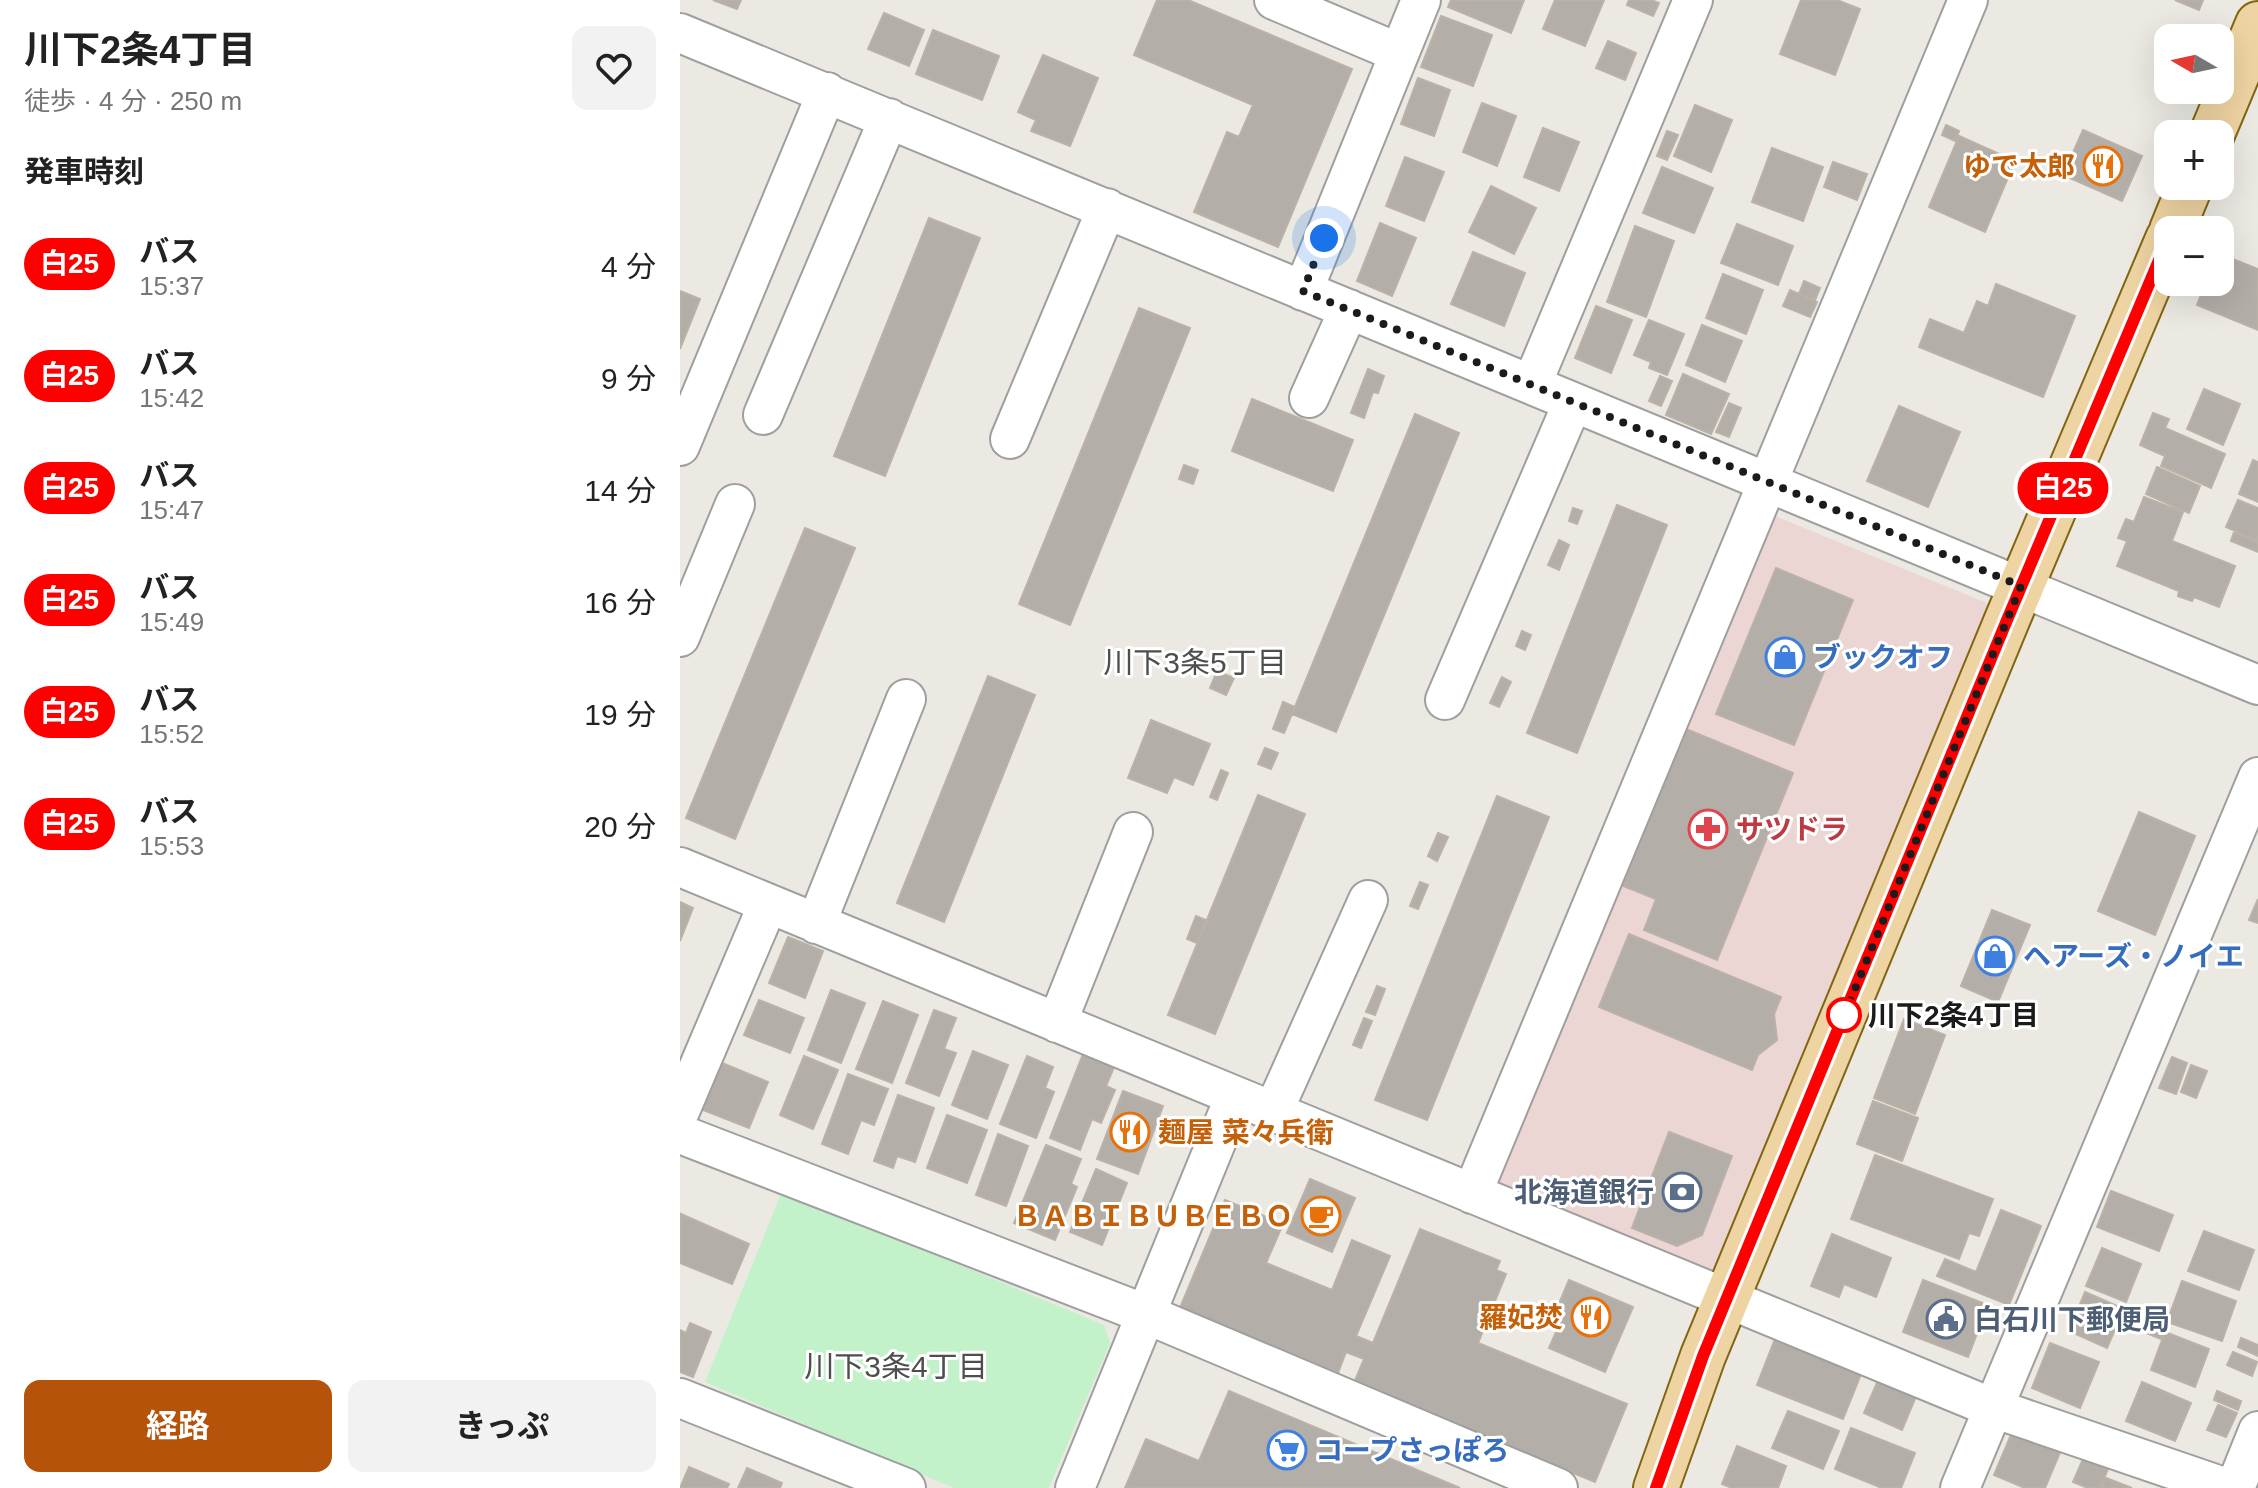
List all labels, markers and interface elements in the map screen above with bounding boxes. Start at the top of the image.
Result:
north arrow [2154,24,2234,104]
map controls [2154,24,2234,296]
button: heart [572,26,656,110]
text: 川下2条4丁目 [24,29,256,71]
text: 徒歩 · 4 分 · 250 m [24,86,242,116]
button: + [2154,120,2234,200]
restaurant icon: ゆで太郎 [2082,145,2124,187]
place label: ゆで太郎 [1963,151,2075,182]
text: 発車時刻 [24,155,144,188]
button: − [2154,216,2234,296]
your location [1304,218,1344,258]
text: バス [139,235,199,268]
text: 白25 [40,248,99,279]
text: 4 分 [601,250,656,283]
text: 15:37 [139,271,204,301]
text: バス [139,347,199,380]
text: 白25 [40,360,99,391]
text: 9 分 [601,362,656,395]
text: 15:42 [139,383,204,413]
text: バス [139,459,199,492]
line badge: 白25 [2017,462,2109,514]
text: 白25 [40,472,99,503]
text: 白25 [2033,472,2093,503]
text: 14 分 [584,474,656,507]
text: 15:47 [139,495,204,525]
text: バス [139,571,199,604]
text: 白25 [40,584,99,615]
text: 16 分 [584,586,656,619]
text: 15:49 [139,607,204,637]
shop icon: ブックオフ [1764,636,1806,678]
place label: ブックオフ [1813,642,1953,673]
district label: 川下3条5丁目 [1103,646,1287,679]
text: バス [139,683,199,716]
text: 白25 [40,696,99,727]
text: 19 分 [584,698,656,731]
text: 15:52 [139,719,204,749]
text: バス [139,795,199,828]
text: 白25 [40,808,99,839]
pharmacy icon: サツドラ [1687,808,1729,850]
text: 20 分 [584,810,656,843]
place label: サツドラ [1736,814,1848,845]
text: 15:53 [139,831,204,861]
shop icon: ヘアーズ・ノイエ [1974,935,2016,977]
place label: ヘアーズ・ノイエ [2023,941,2244,972]
marker: 川下2条4丁目 [1827,998,1861,1032]
place label: 川下2条4丁目 [1868,1000,2039,1031]
restaurant icon: 麺屋 菜々兵衛 [1109,1111,1151,1153]
place label: 麺屋 菜々兵衛 [1158,1117,1334,1148]
bank icon: 北海道銀行 [1661,1171,1703,1213]
place label: 北海道銀行 [1514,1177,1654,1208]
cafe icon: ＢＡＢＩＢＵＢＥＢＯ [1300,1195,1342,1237]
place label: ＢＡＢＩＢＵＢＥＢＯ [1013,1201,1293,1232]
restaurant icon: 羅妃焚 [1570,1296,1612,1338]
public building icon: 白石川下郵便局 [1925,1298,1967,1340]
place label: 羅妃焚 [1479,1302,1563,1333]
place label: 白石川下郵便局 [1974,1304,2170,1335]
district label: 川下3条4丁目 [804,1350,988,1383]
button: 経路 [24,1380,332,1472]
button: きっぷ [348,1380,656,1472]
supermarket icon: コープさっぽろ [1266,1429,1308,1471]
place label: コープさっぽろ [1315,1435,1509,1466]

